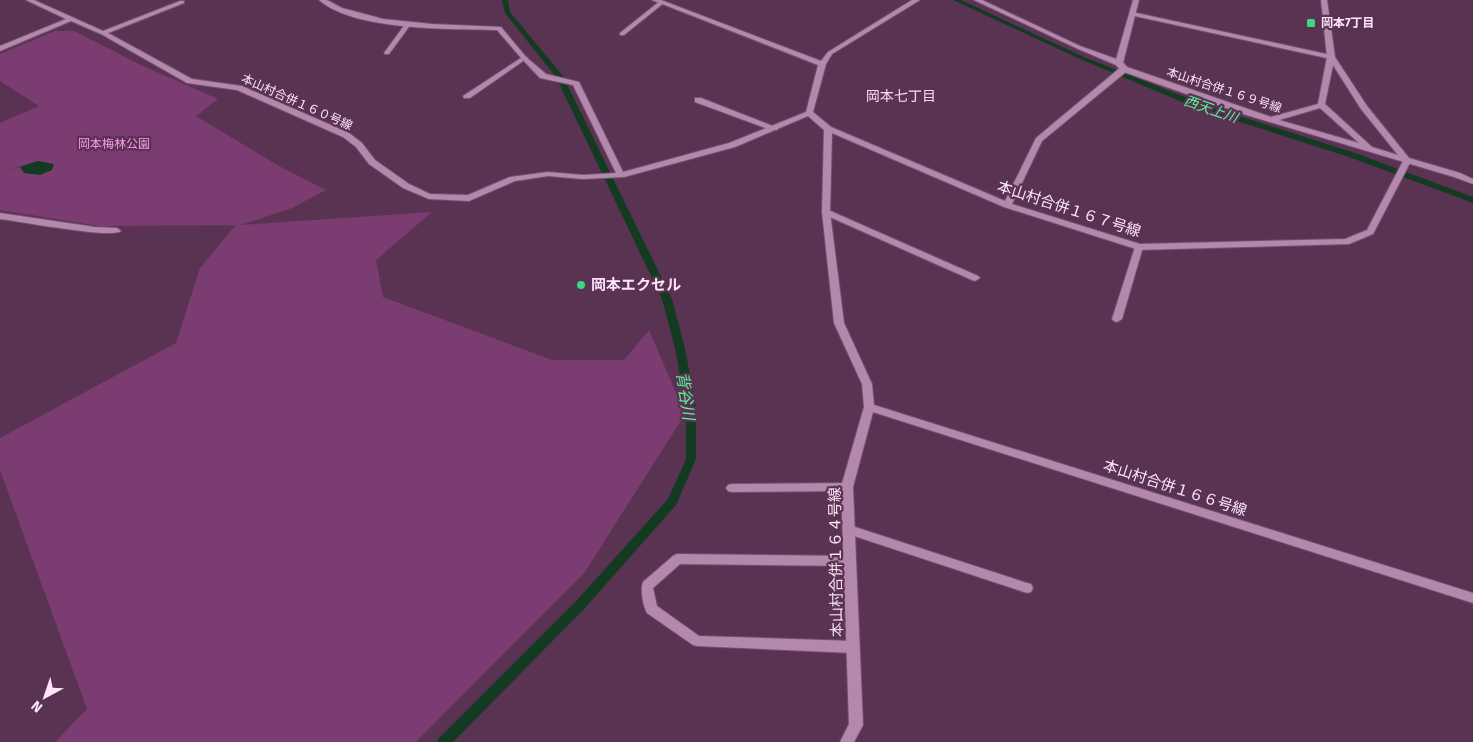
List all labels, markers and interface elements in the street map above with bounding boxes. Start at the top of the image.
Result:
place label: 岡本7丁目 [1321,16,1375,30]
marker: 岡本7丁目 [1305,17,1317,29]
street label: 本山村合併１６９号線 [1165,65,1283,115]
street label: 本山村合併１６０号線 [239,71,355,133]
district label: 岡本七丁目 [866,88,936,105]
water label: 西天上川 [1182,92,1242,127]
park label: 岡本梅林公園 [78,137,150,151]
street label: 本山村合併１６７号線 [995,177,1143,241]
place label: 岡本エクセル [591,276,681,294]
marker: 岡本エクセル [575,279,587,291]
water label: 背谷川 [673,371,699,423]
street label: 本山村合併１６６号線 [1101,456,1249,520]
street label: 本山村合併１６４号線 [826,487,846,637]
north arrow [20,672,70,722]
text: N [28,697,46,716]

